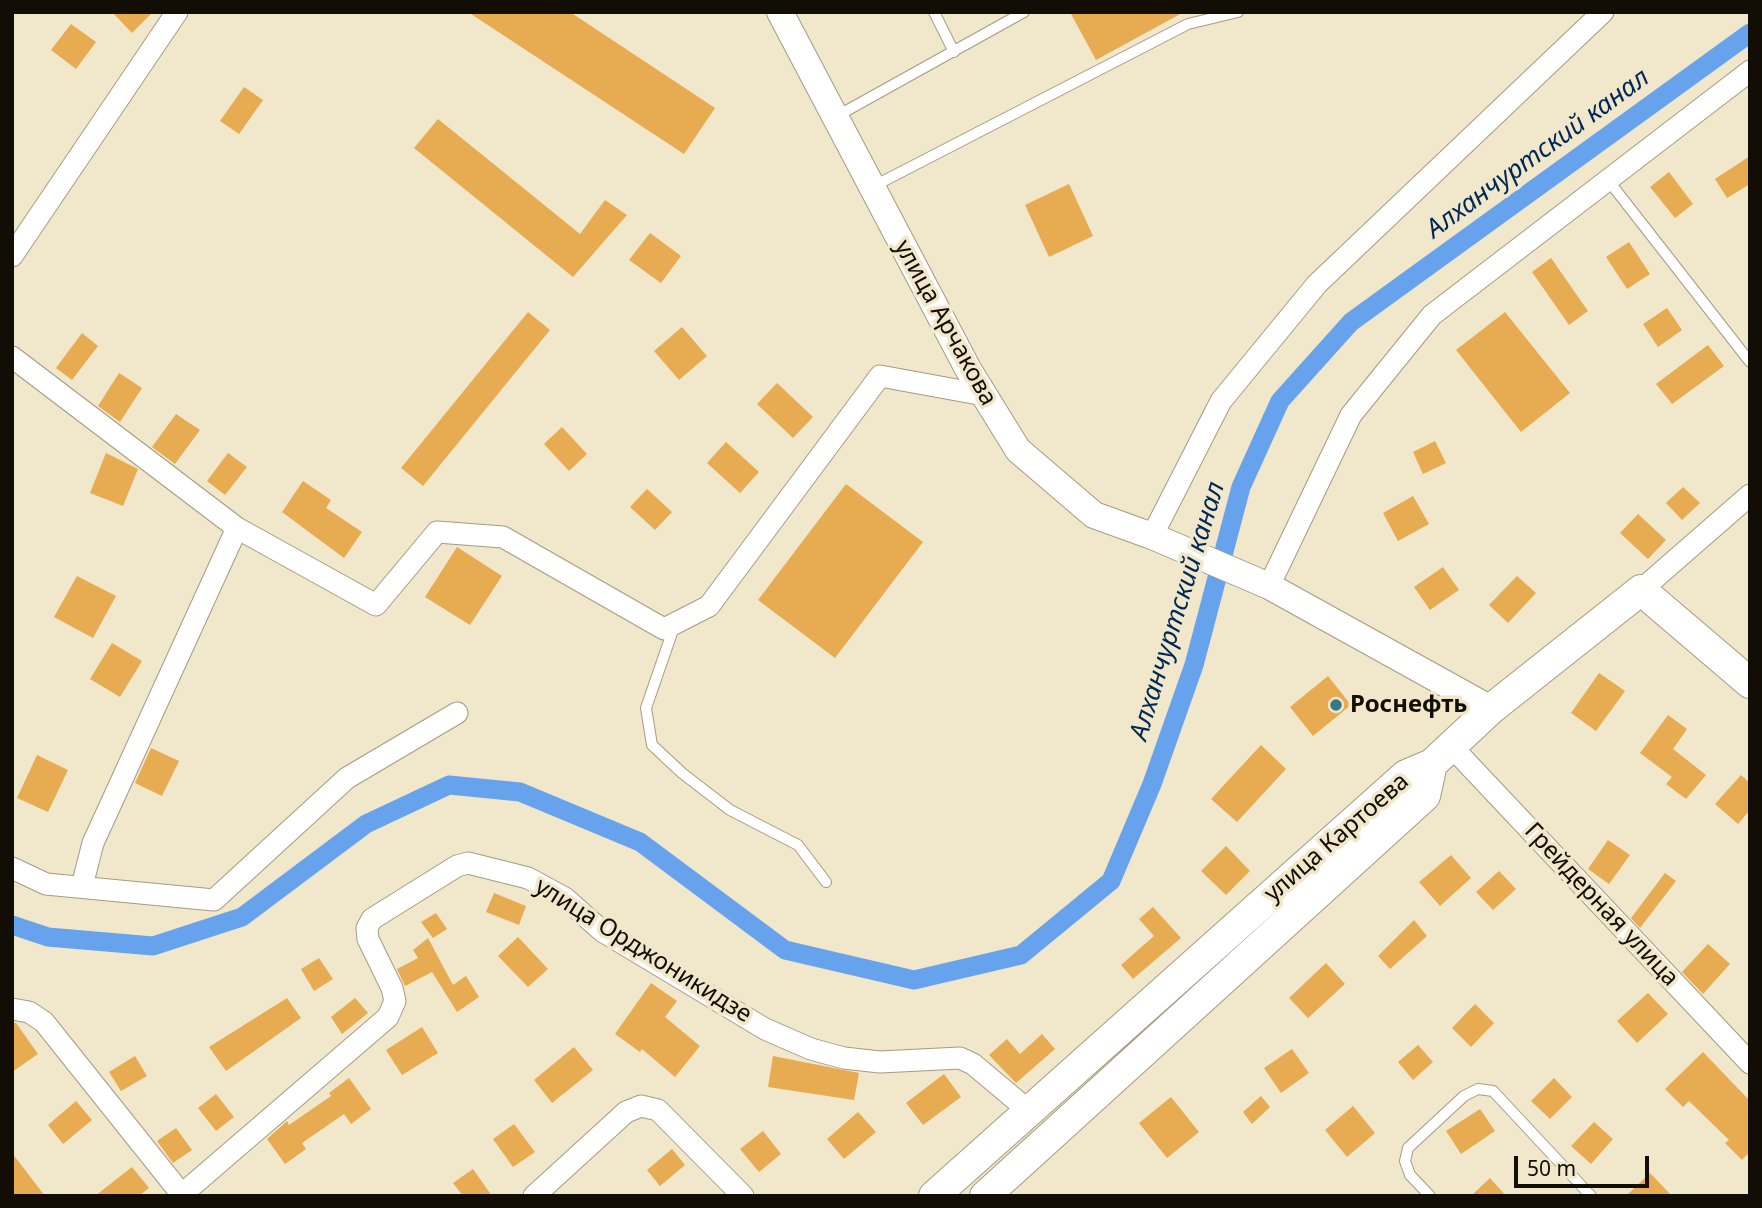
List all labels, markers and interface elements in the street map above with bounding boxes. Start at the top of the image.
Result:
water label: Алханчуртский канал [1420,63,1656,245]
street label: улица Арчакова [888,235,1002,411]
water label: Алханчуртский канал [1124,478,1232,744]
place label: Роснефть [1350,691,1467,719]
marker: Роснефть [1328,697,1344,713]
street label: улица Картоева [1259,767,1415,909]
street label: Грейдерная улица [1518,817,1684,993]
street label: улица Орджоникидзе [529,872,757,1030]
scale bar [1517,1142,1652,1186]
text: 50 m [1527,1154,1576,1182]

